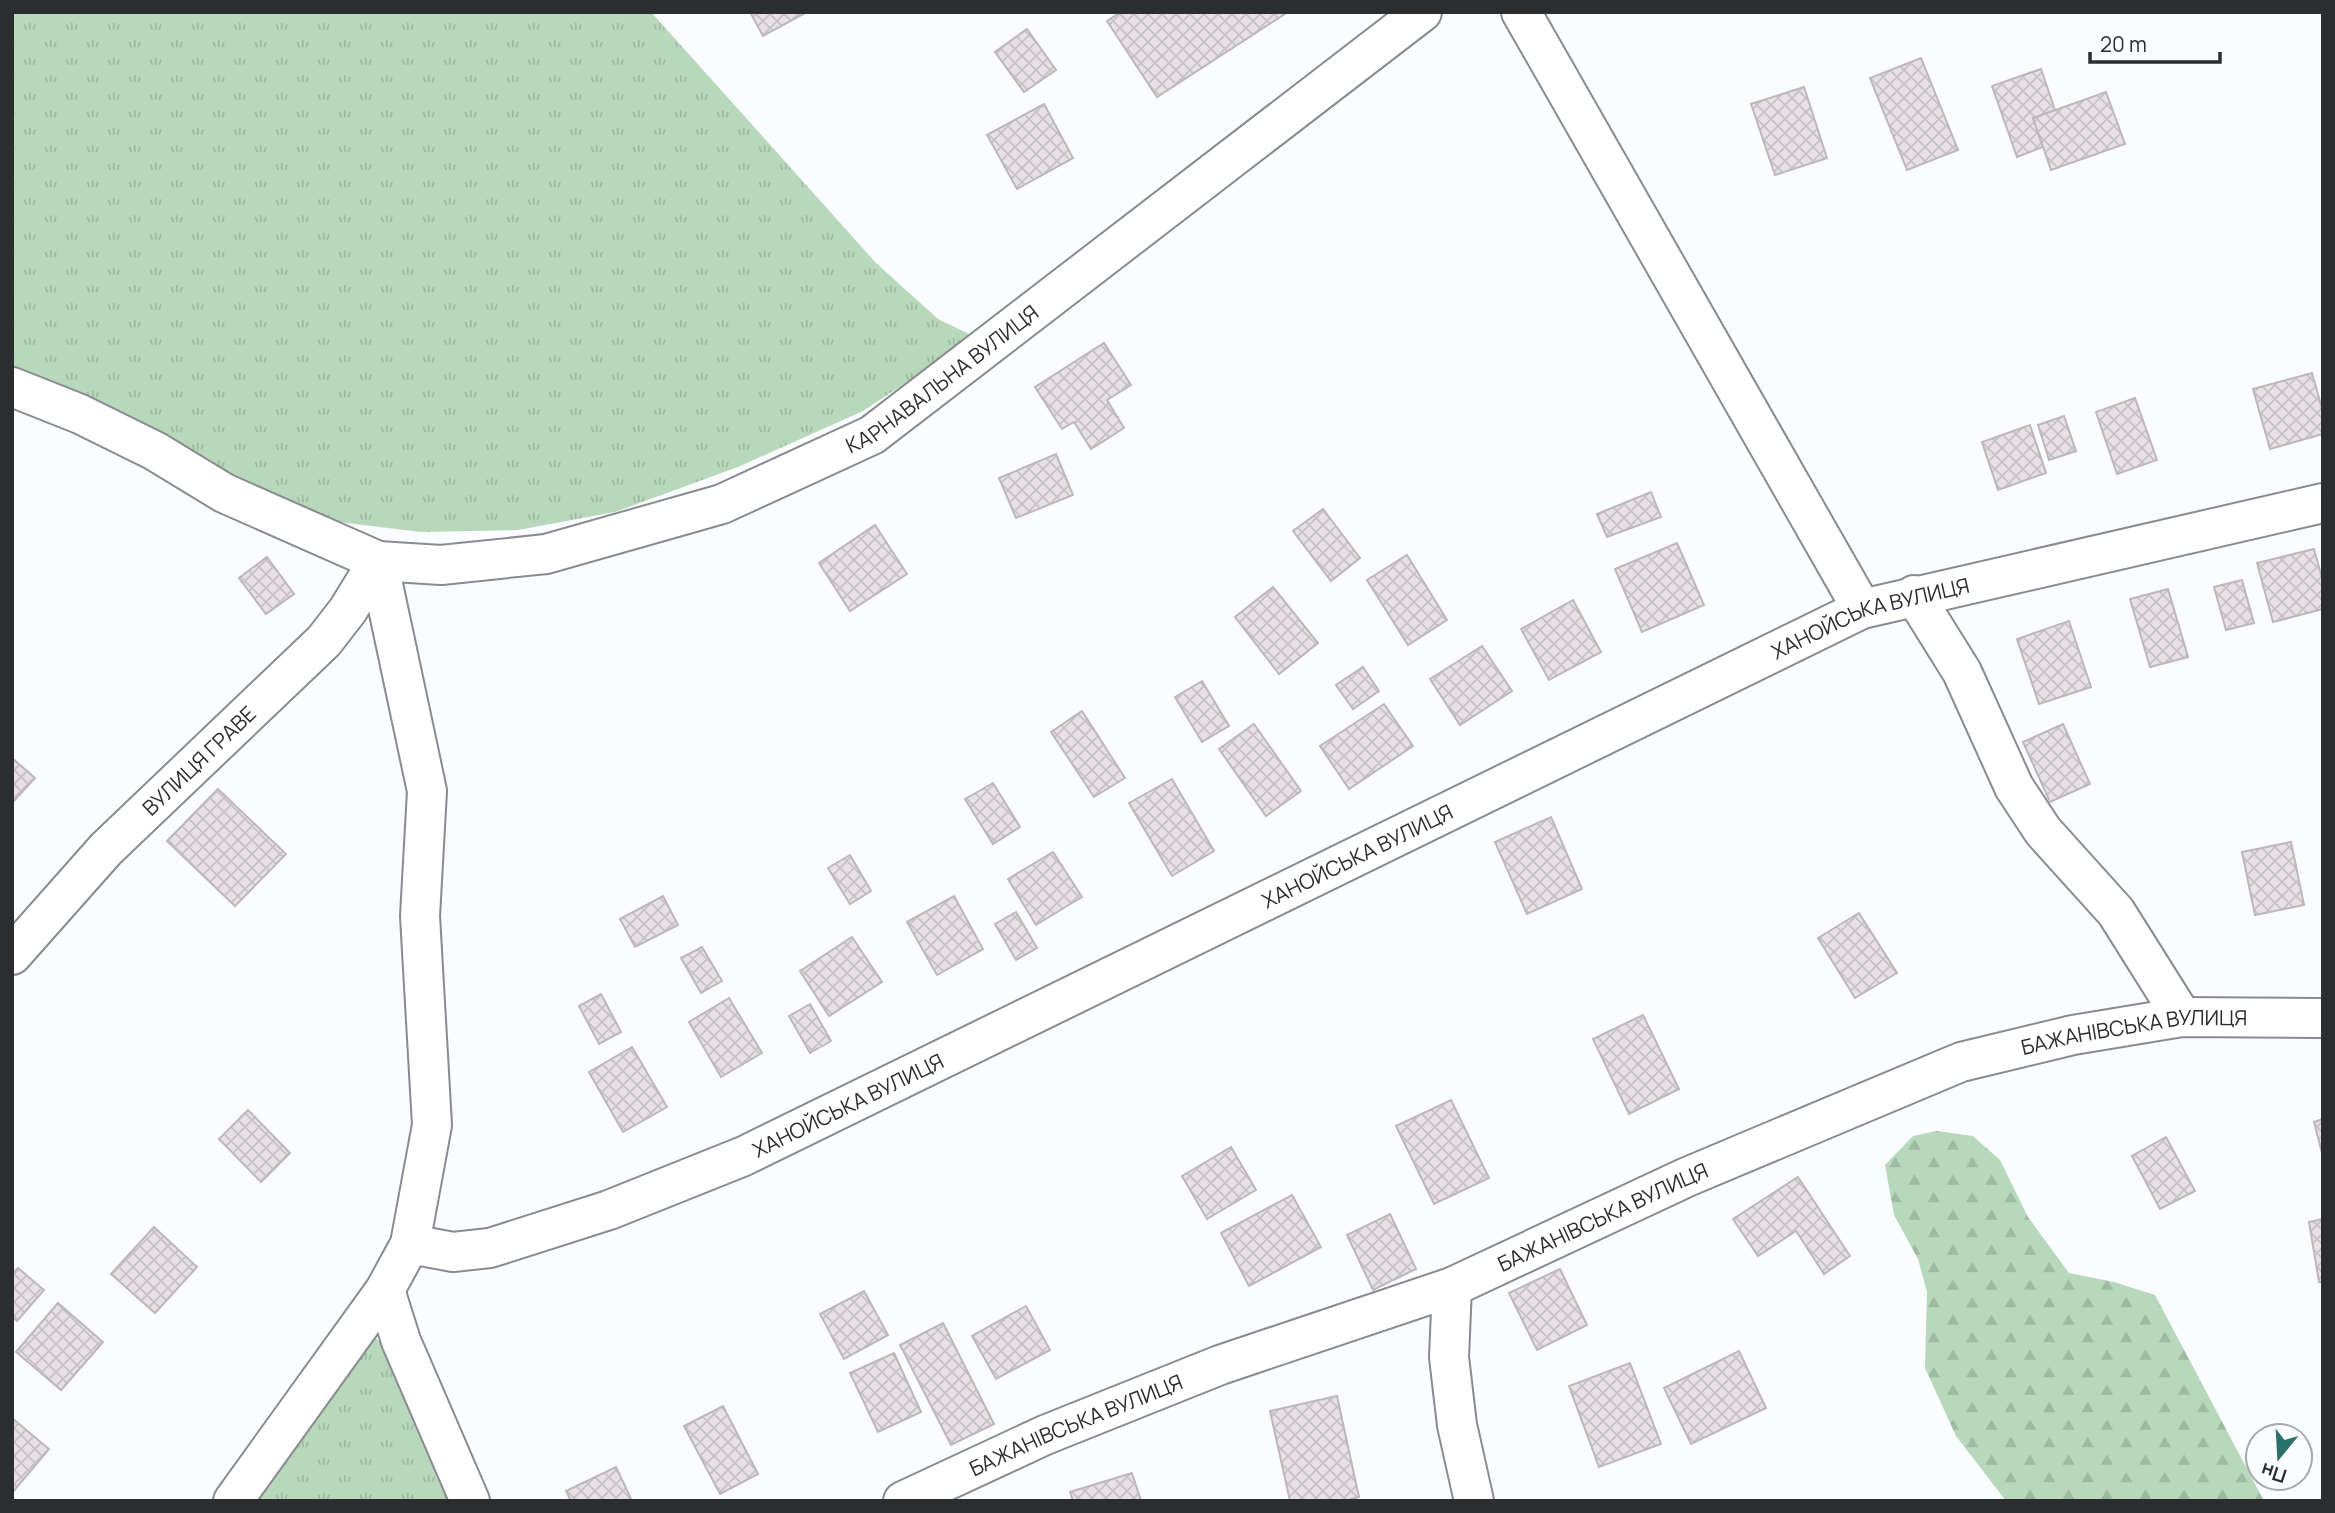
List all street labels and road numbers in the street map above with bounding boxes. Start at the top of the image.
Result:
street label: КАРНАВАЛЬНА ВУЛИЦЯ [841,298,1044,459]
street label: ХАНОЙСЬКА ВУЛИЦЯ [1766,571,1972,665]
street label: ВУЛИЦЯ ГРАВЕ [136,700,262,821]
street label: ХАНОЙСЬКА ВУЛИЦЯ [1257,797,1457,914]
street label: БАЖАНІВСЬКА ВУЛИЦЯ [2018,1003,2247,1061]
street label: ХАНОЙСЬКА ВУЛИЦЯ [748,1047,948,1164]
street label: БАЖАНІВСЬКА ВУЛИЦЯ [1493,1156,1712,1278]
street label: БАЖАНІВСЬКА ВУЛИЦЯ [965,1367,1187,1482]

